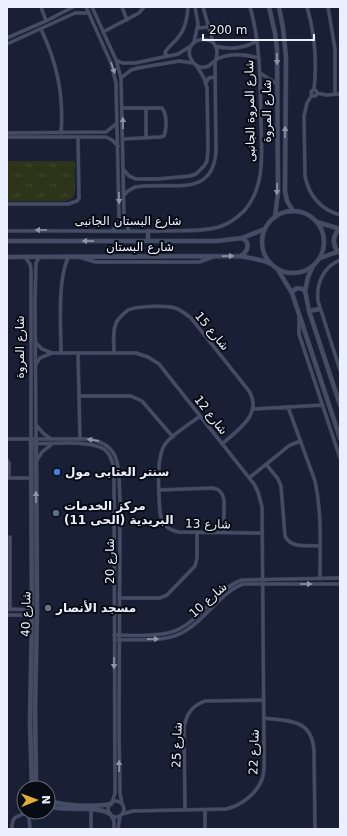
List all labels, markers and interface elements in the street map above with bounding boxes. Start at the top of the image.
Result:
scale bar [203,16,314,42]
text: 200 m [209,23,247,37]
one-way arrow [274,53,280,66]
street label: شارع المروة الجانبى [242,60,259,162]
one-way arrow [110,63,116,75]
street label: شارع المروة [260,79,275,143]
one-way arrow [120,116,126,129]
one-way arrow [282,125,288,138]
one-way arrow [274,183,281,195]
one-way arrow [116,192,122,205]
street label: شارع البستان الجانبى [74,214,182,229]
one-way arrow [35,227,47,234]
one-way arrow [81,238,94,244]
street label: شارع البستان [106,240,174,255]
one-way arrow [222,253,235,259]
street label: شارع 15 [191,309,232,354]
street label: شارع المروة [13,315,28,379]
street label: شارع 12 [191,393,231,438]
one-way arrow [87,437,99,443]
place label: سنتر العتابى مول [65,465,169,480]
marker: سنتر العتابى مول [52,467,62,477]
one-way arrow [33,490,39,503]
place label: مركز الخدمات البريدية (الحى 11) [64,499,174,527]
marker: مركز الخدمات البريدية (الحى 11) [51,508,61,518]
street label: شارع 13 [185,517,231,532]
street label: شارع 20 [103,538,118,584]
street label: شارع 10 [186,579,230,621]
one-way arrow [300,581,313,587]
street label: شارع 40 [19,591,34,637]
place label: مسجد الأنصار [55,600,136,615]
marker: مسجد الأنصار [43,603,53,613]
one-way arrow [147,636,160,642]
one-way arrow [111,657,117,670]
street label: شارع 25 [169,722,186,768]
street label: شارع 22 [246,729,263,775]
one-way arrow [116,759,122,772]
north arrow [16,780,56,820]
text: N [39,795,52,805]

